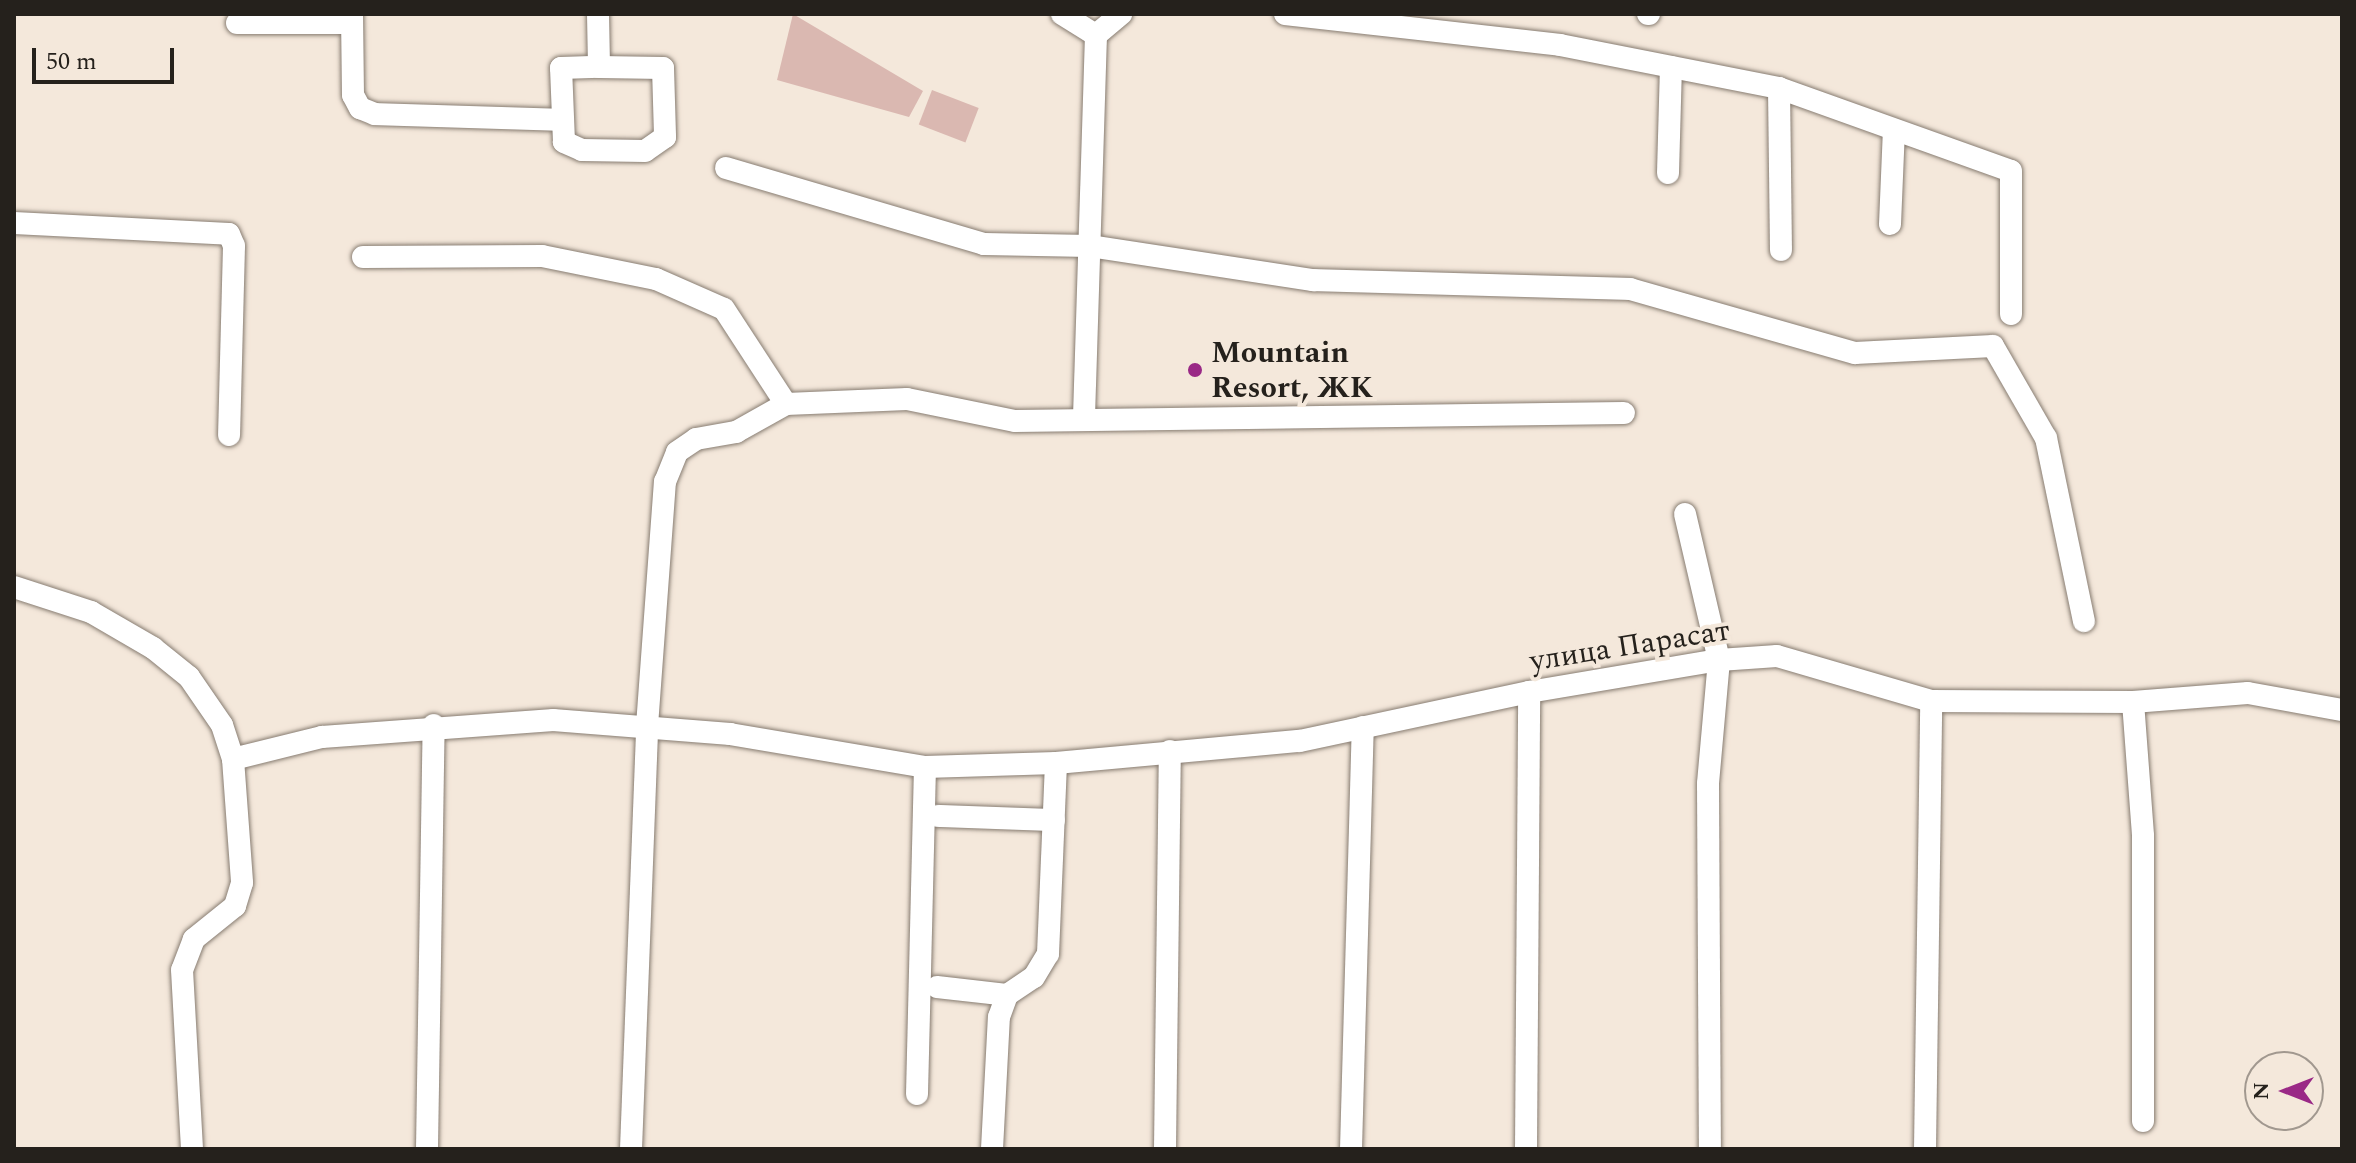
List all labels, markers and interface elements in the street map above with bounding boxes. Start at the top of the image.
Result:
scale bar [36,32,178,82]
text: 50 m [46,44,97,80]
place label: Mountain Resort, ЖК [1211,335,1373,406]
marker: Mountain Resort, ЖК [1186,361,1204,379]
street label: улица Парасат [1527,612,1733,680]
north arrow [2244,1051,2324,1131]
text: N [2245,1082,2278,1100]

